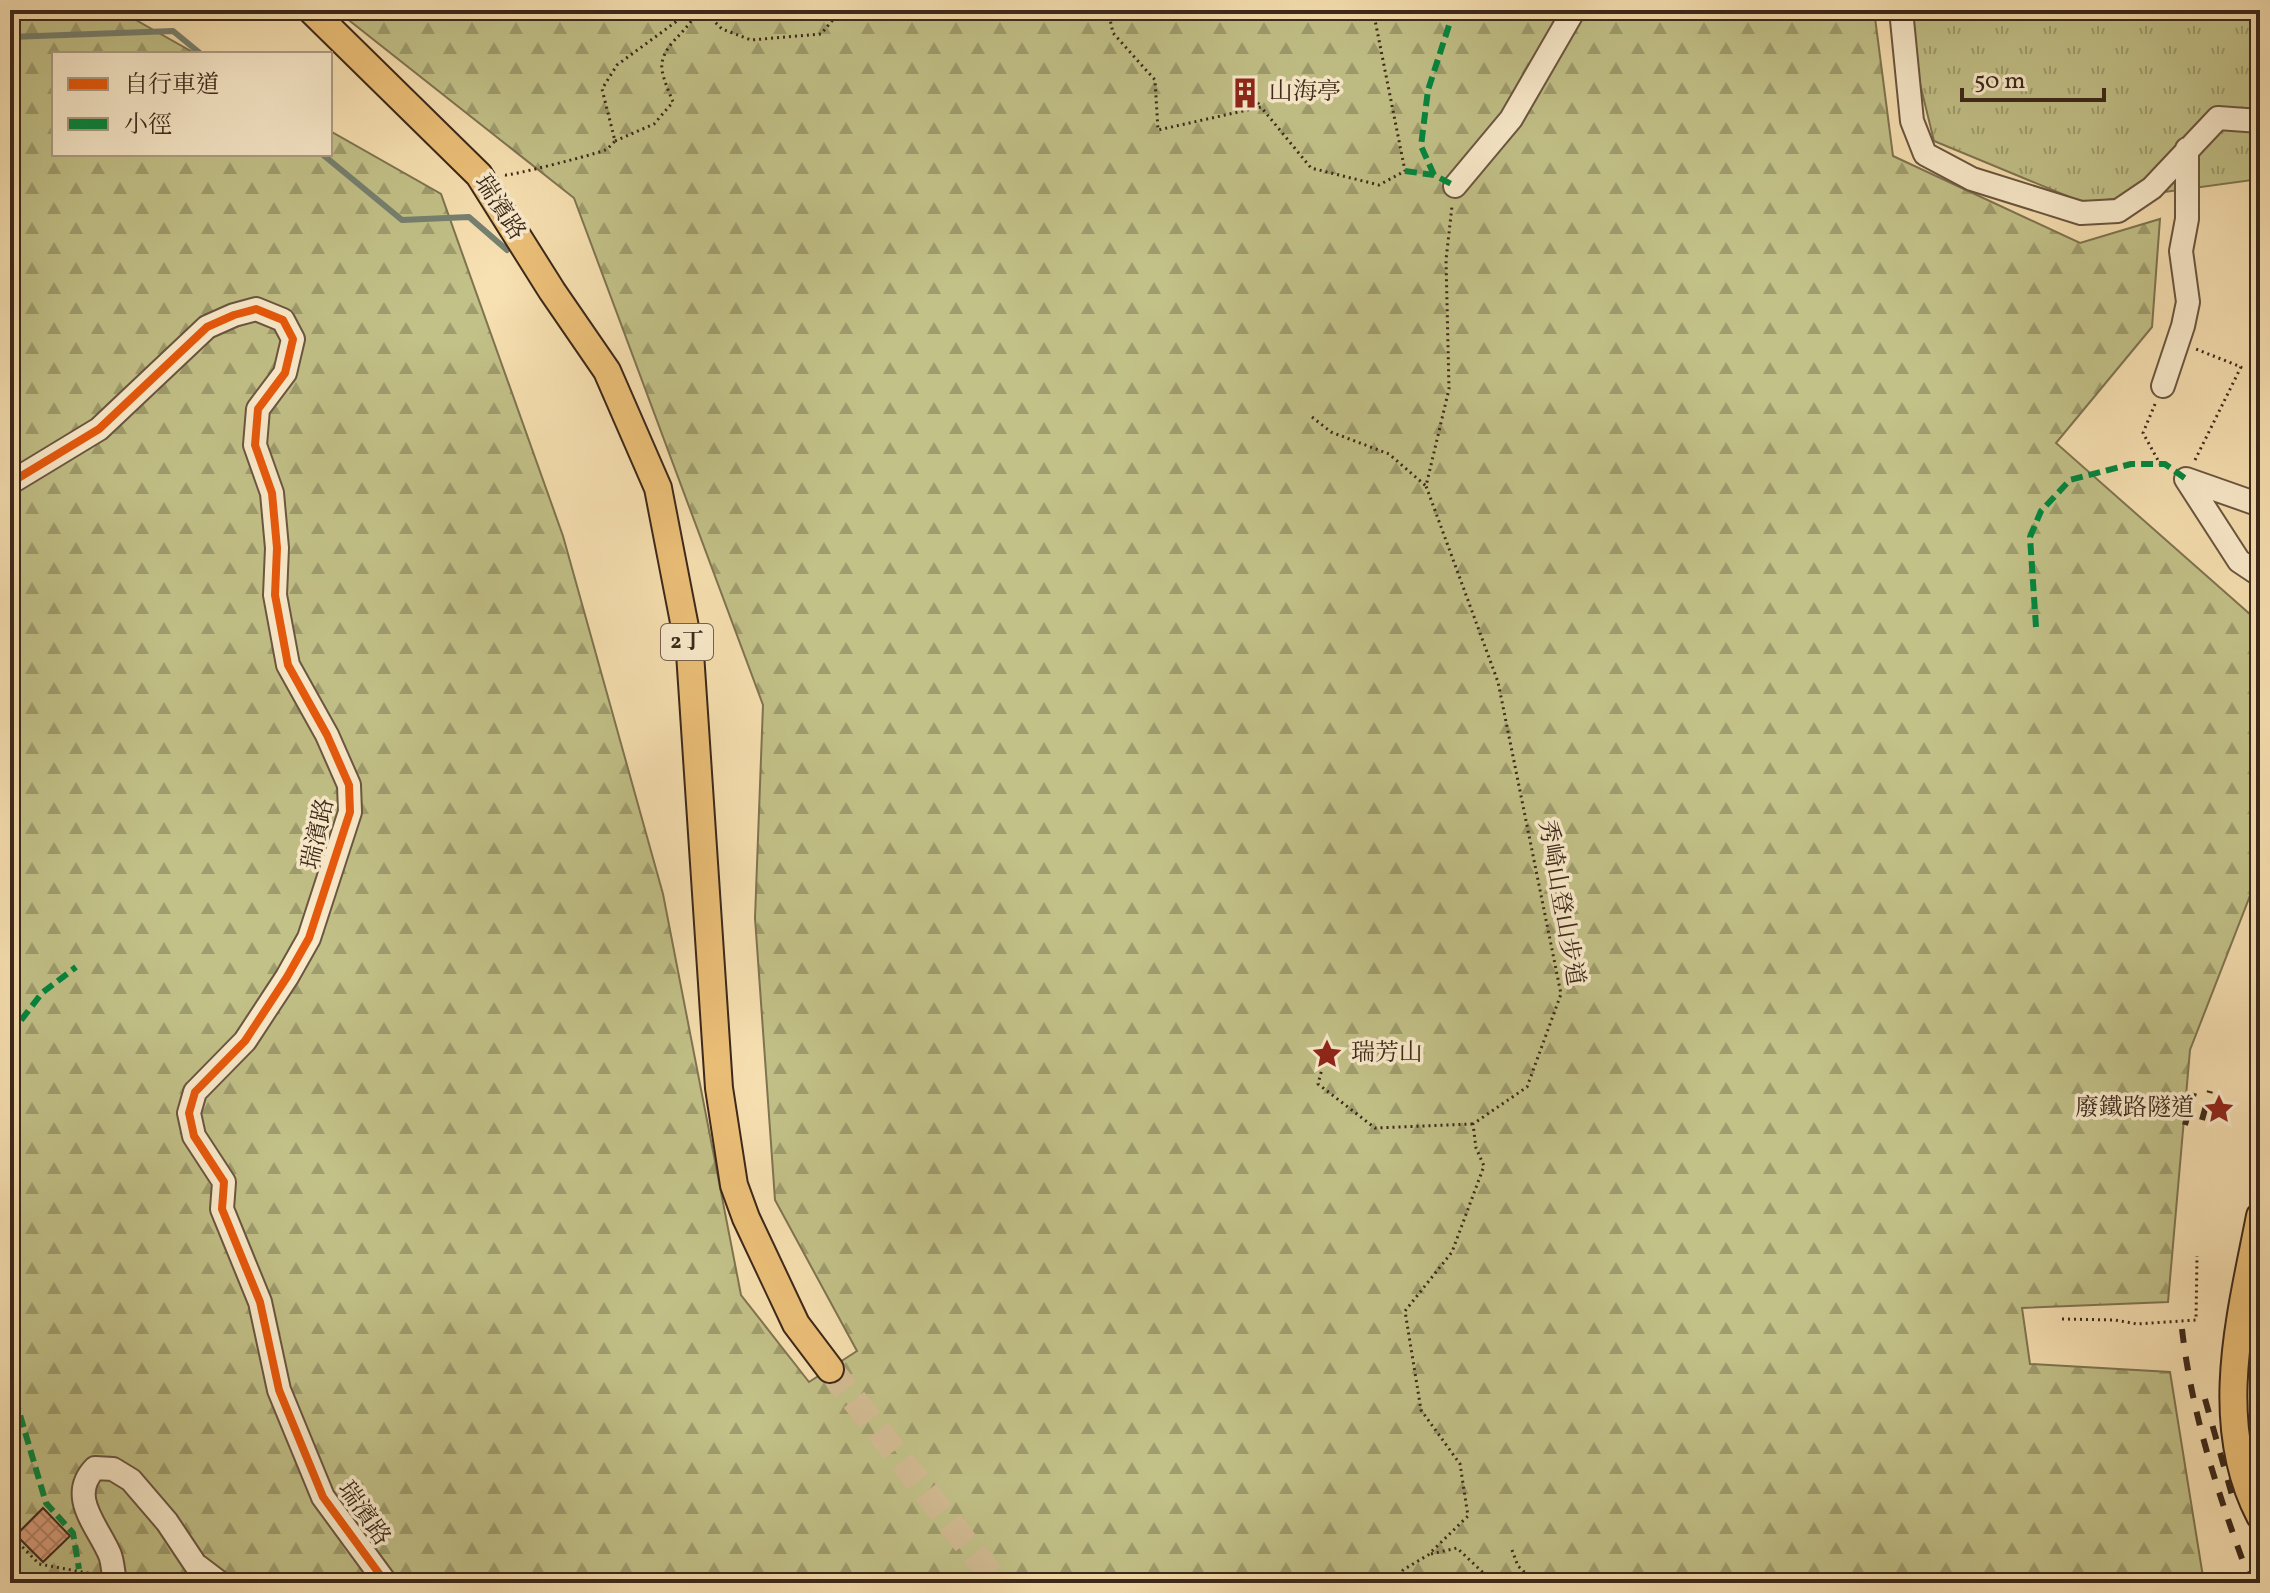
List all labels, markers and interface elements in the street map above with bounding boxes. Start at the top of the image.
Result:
legend [52,52,332,156]
scale bar [1962,52,2104,102]
text: 50 m [1974,65,2026,99]
text: 自行車道 [124,69,220,103]
building icon: 山海亭 [1228,76,1262,110]
place label: 山海亭 [1269,76,1341,110]
text: 小徑 [124,109,172,143]
street label: 瑞濱路 [465,169,533,247]
road number: 2丁 [661,624,713,660]
street label: 瑞濱路 [294,795,344,873]
street label: 秀崎山登山步道 [1529,817,1591,989]
place icon: 瑞芳山 [1310,1037,1344,1071]
place label: 瑞芳山 [1351,1037,1423,1071]
place label: 廢鐵路隧道 [2075,1092,2195,1126]
place icon: 廢鐵路隧道 [2202,1092,2236,1126]
street label: 瑞濱路 [328,1475,398,1553]

